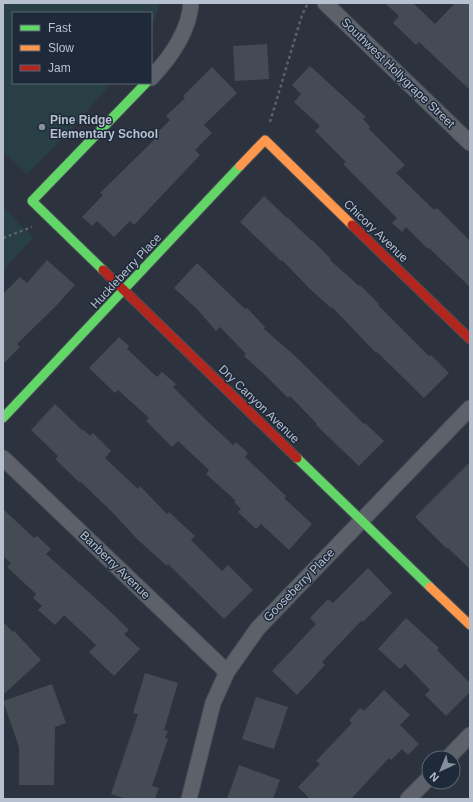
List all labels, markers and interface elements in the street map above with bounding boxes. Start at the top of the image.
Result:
legend [12,12,152,84]
street label: Southwest Hollygrape Street [338,15,458,131]
text: Fast [48,21,72,35]
text: Slow [48,41,74,55]
text: Jam [48,61,71,75]
place label: Pine Ridge Elementary School [50,113,158,141]
marker: Pine Ridge Elementary School [37,122,47,132]
street label: Chicory Avenue [341,197,411,265]
street label: Huckleberry Place [88,230,165,311]
street label: Dry Canyon Avenue [216,362,302,446]
street label: Banberry Avenue [77,528,153,602]
street label: Gooseberry Place [261,545,338,624]
north arrow [421,750,461,790]
text: N [427,770,441,784]

